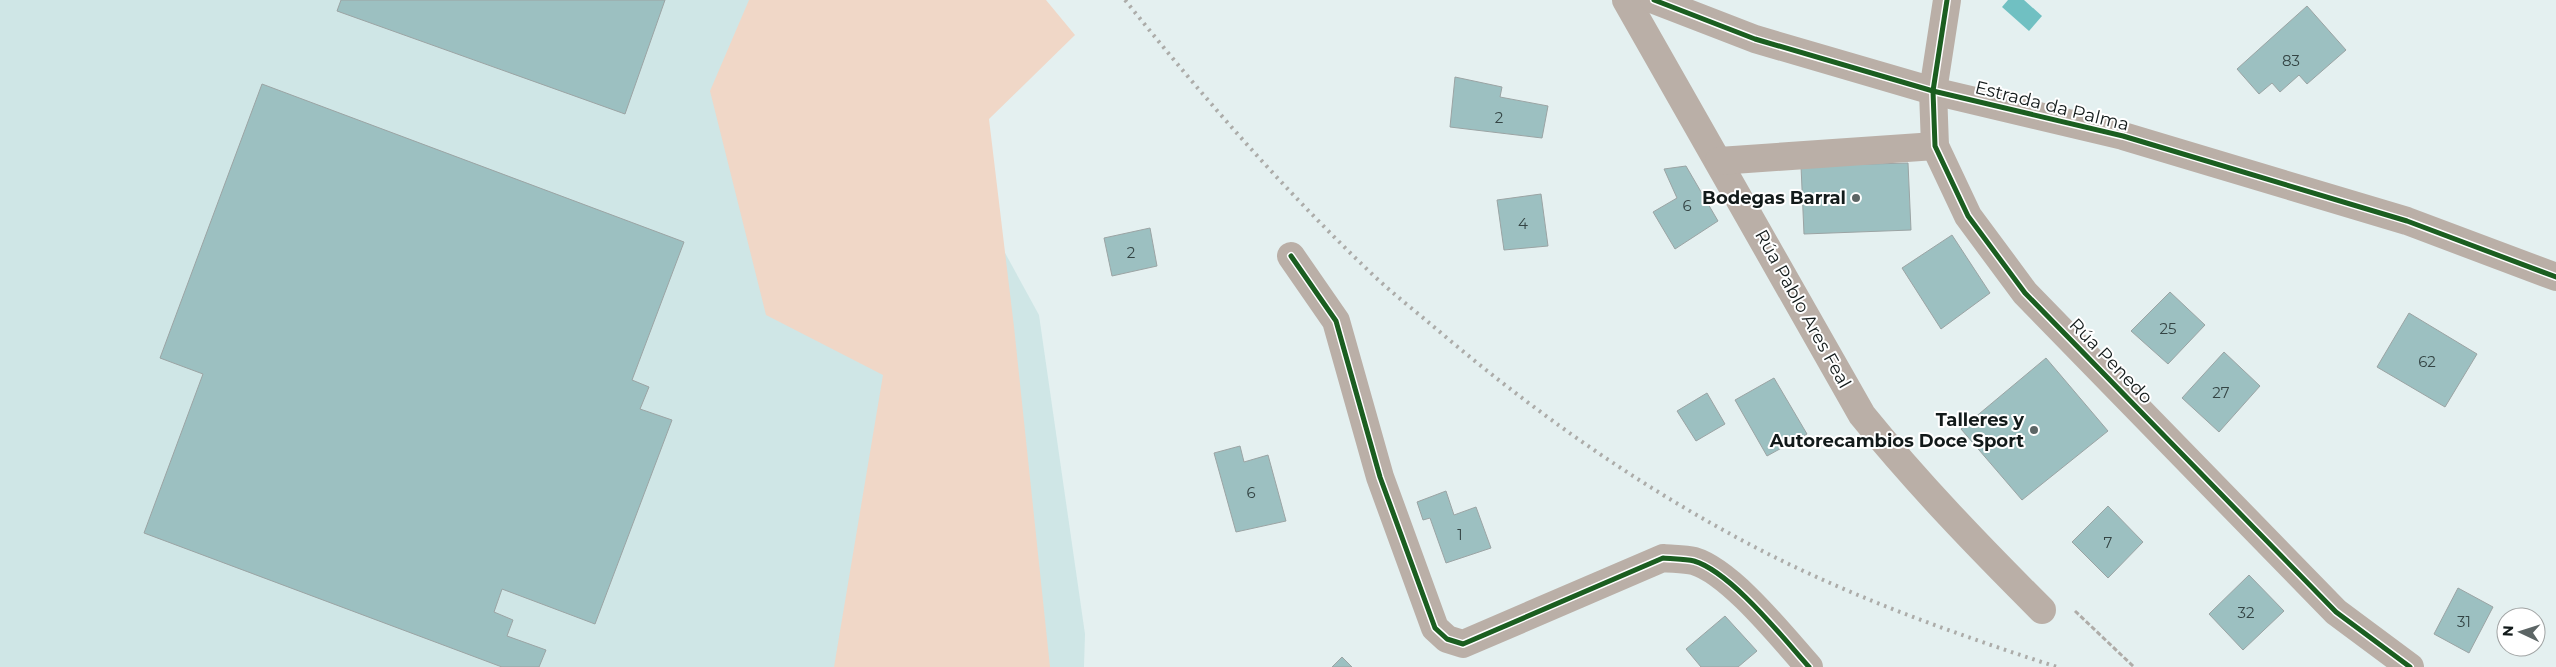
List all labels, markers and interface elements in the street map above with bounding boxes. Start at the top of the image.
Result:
house number: 83 [2282,51,2300,70]
street label: Estrada da Palma [1973,76,2131,136]
house number: 2 [1495,108,1503,127]
place label: Bodegas Barral [1702,187,1846,209]
marker: Bodegas Barral [1850,192,1862,204]
house number: 6 [1682,196,1692,215]
house number: 4 [1518,214,1528,233]
street label: Rúa Pablo Ares Feal [1750,226,1856,392]
house number: 2 [1127,243,1135,262]
street label: Rúa Penedo [2065,314,2157,408]
house number: 25 [2159,319,2177,338]
house number: 62 [2418,352,2436,371]
house number: 27 [2212,383,2230,402]
place label: Talleres y Autorecambios Doce Sport [1769,409,2024,452]
marker: Talleres y Autorecambios Doce Sport [2028,424,2040,436]
house number: 6 [1246,483,1256,502]
house number: 1 [1457,525,1463,544]
house number: 7 [2104,533,2113,552]
house number: 32 [2238,603,2254,622]
north arrow [2496,607,2546,657]
house number: 31 [2457,612,2471,631]
text: N [2499,625,2517,637]

